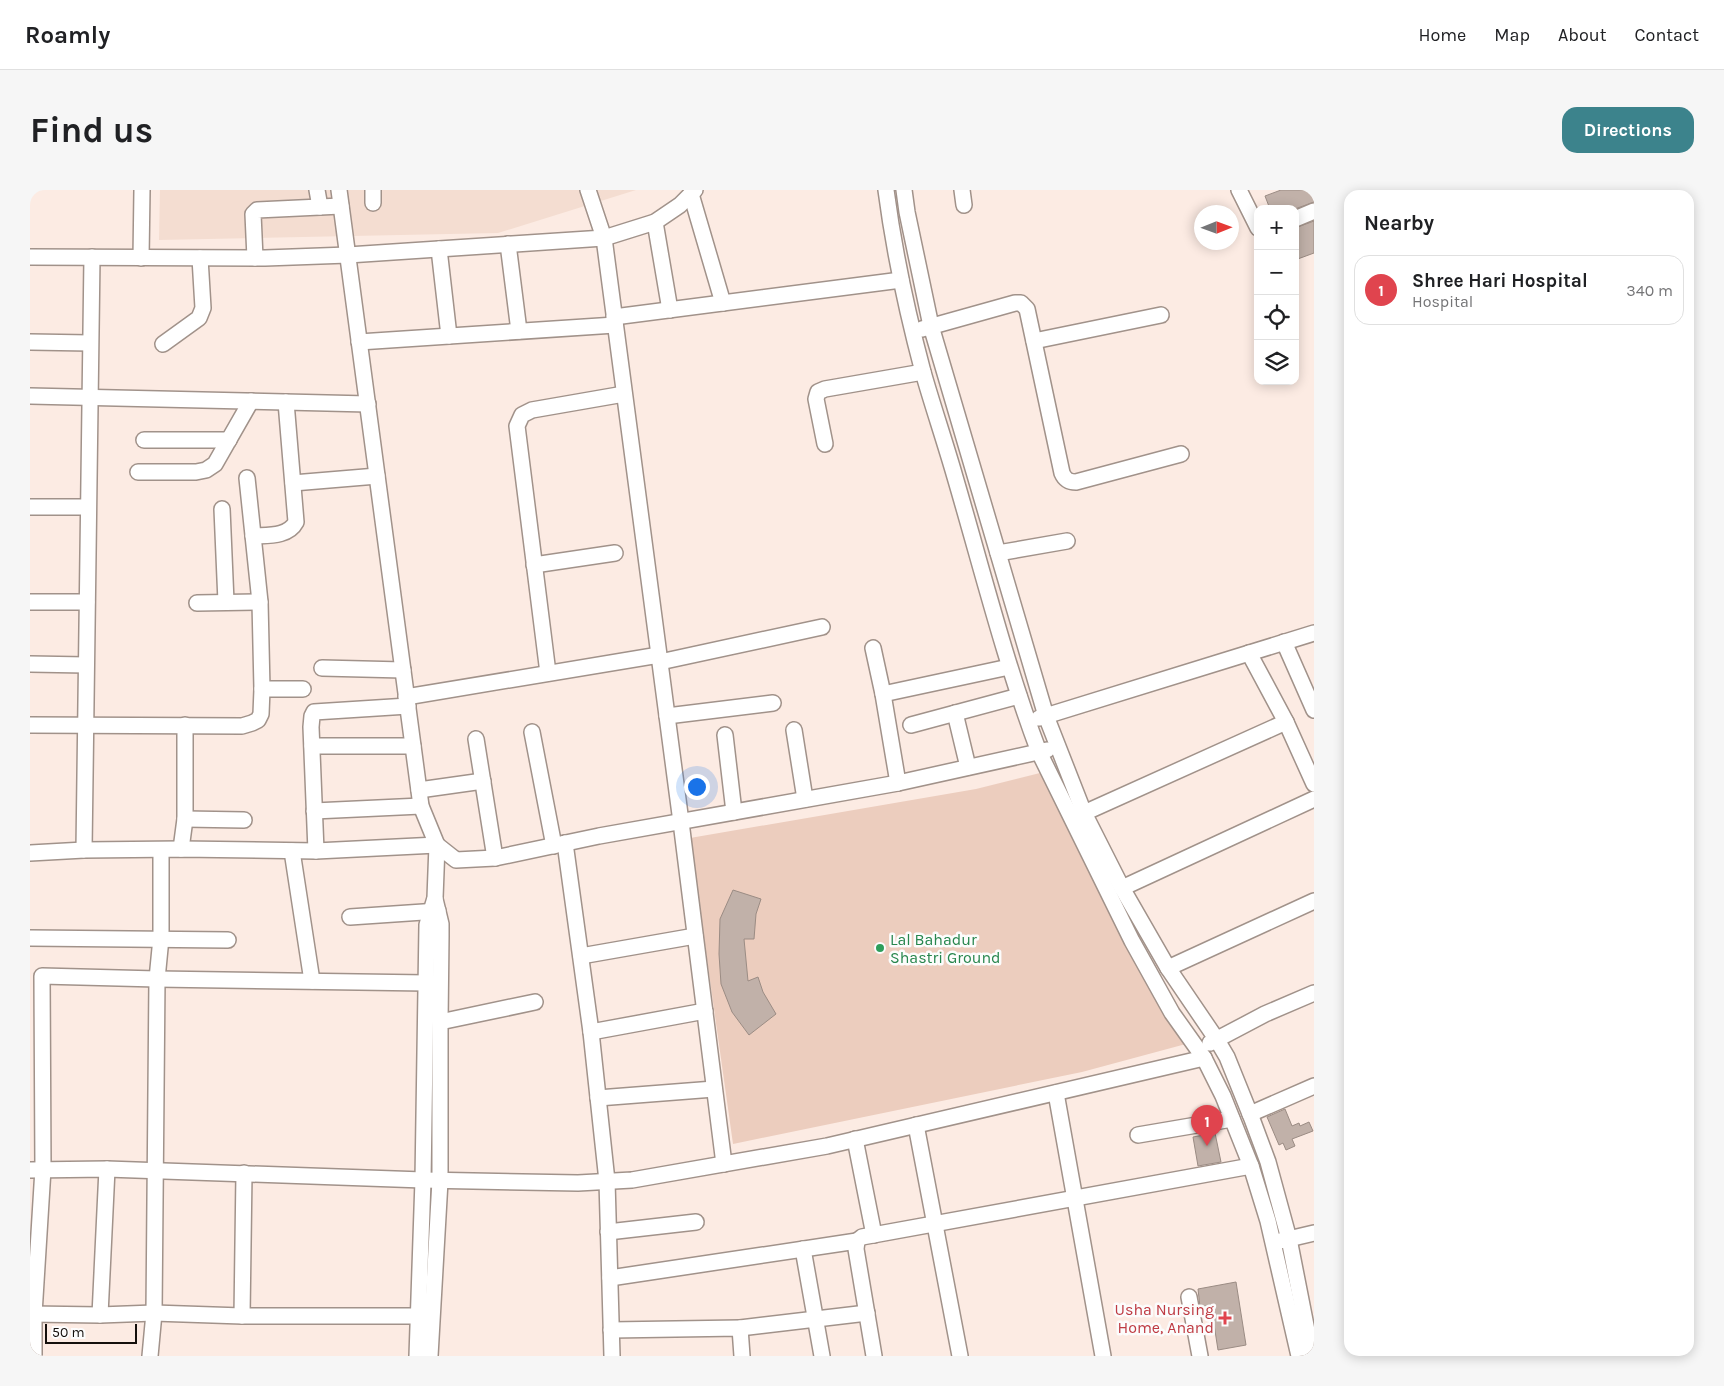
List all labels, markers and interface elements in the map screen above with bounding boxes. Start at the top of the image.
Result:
text: Roamly [25,21,110,49]
text: Home [1418,24,1466,46]
text: Map [1494,24,1530,46]
text: About [1558,24,1607,46]
text: Contact [1635,24,1699,46]
button: Directions [1562,107,1694,153]
text: Find us [30,110,153,151]
north arrow [1194,205,1239,250]
map controls [1254,205,1299,385]
button: + [1254,205,1299,250]
text: Nearby [1364,211,1434,235]
button: − [1254,250,1299,295]
text: Shree Hari Hospital [1412,270,1588,292]
text: 1 [1378,281,1384,300]
text: 340 m [1626,281,1673,300]
text: Hospital [1412,292,1473,311]
button: locate [1254,295,1299,340]
button: layers [1254,340,1299,385]
your location [684,774,710,800]
place label: Lal Bahadur Shastri Ground [890,930,1001,967]
marker: Lal Bahadur Shastri Ground [874,942,886,954]
pin: 1 [1191,1105,1223,1146]
place label: Usha Nursing Home, Anand [1115,1300,1214,1337]
marker: Usha Nursing Home, Anand [1218,1311,1232,1325]
scale bar [45,1321,138,1344]
text: 50 m [52,1324,85,1341]

